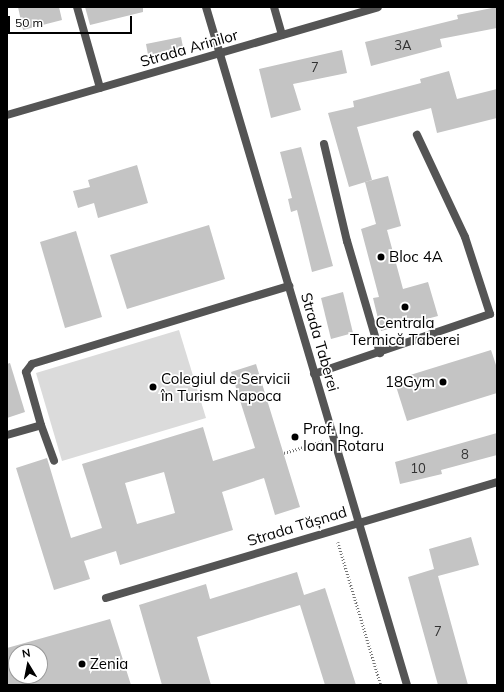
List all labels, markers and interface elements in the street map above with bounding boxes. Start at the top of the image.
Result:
scale bar [10,8,134,34]
text: 50 m [15,15,43,30]
street label: Strada Arinilor [138,25,240,71]
house number: 3A [394,37,412,53]
house number: 7 [311,59,319,75]
place label: Bloc 4A [389,248,443,266]
marker: Bloc 4A [376,252,386,262]
street label: Strada Taberei [297,290,343,394]
marker: Centrala Termică Taberei [400,302,410,312]
place label: Centrala Termică Taberei [350,313,460,348]
place label: Colegiul de Servicii în Turism Napoca [161,369,290,404]
place label: 18Gym [385,373,435,391]
marker: 18Gym [438,377,448,387]
marker: Colegiul de Servicii în Turism Napoca [148,382,158,392]
place label: Prof. Ing. Ioan Rotaru [303,419,384,454]
marker: Prof. Ing. Ioan Rotaru [290,432,300,442]
house number: 8 [461,446,469,462]
house number: 10 [410,460,426,476]
street label: Strada Tășnad [245,502,349,550]
house number: 7 [434,623,442,639]
north arrow [8,644,48,684]
text: N [21,646,31,661]
place label: Zenia [90,655,128,673]
marker: Zenia [77,659,87,669]

